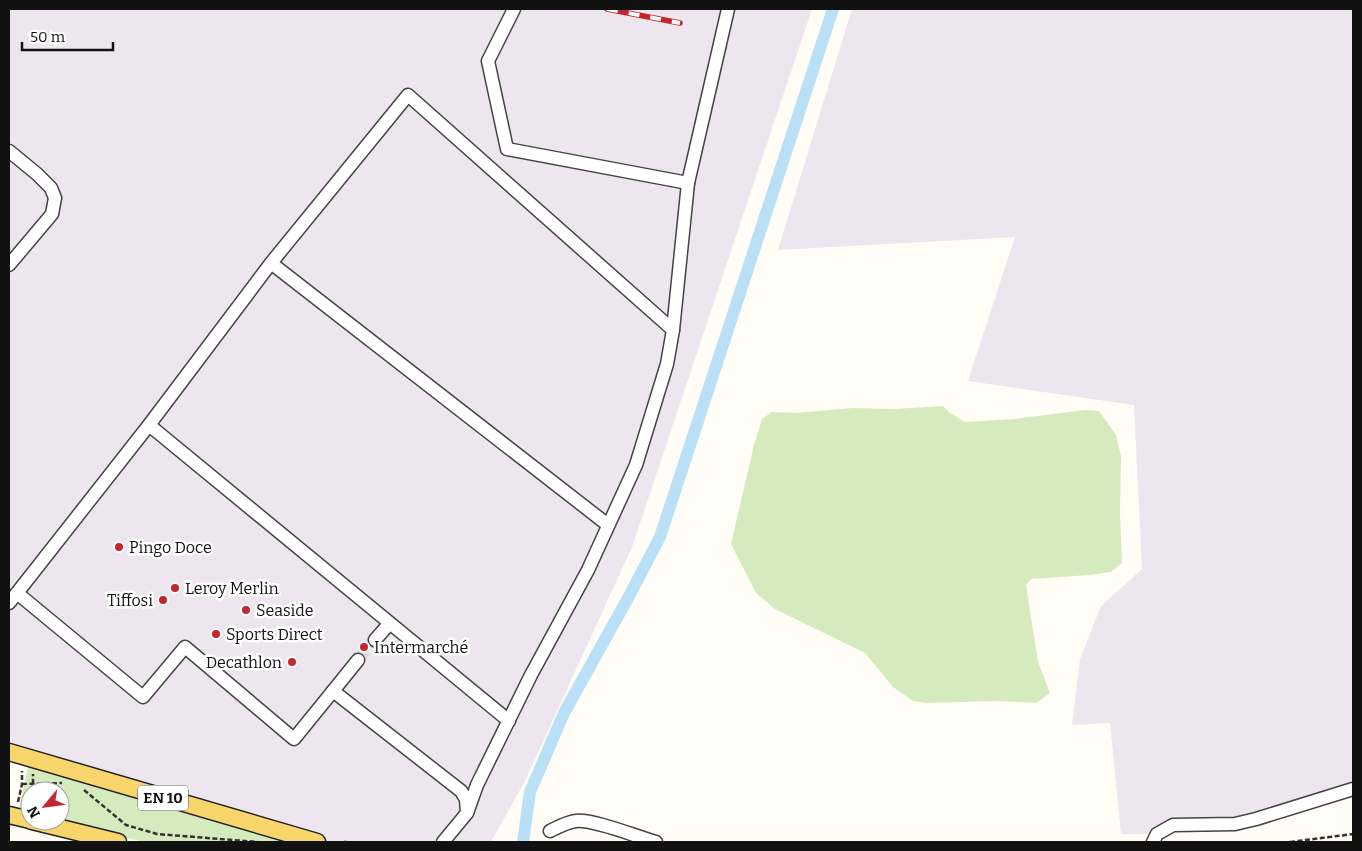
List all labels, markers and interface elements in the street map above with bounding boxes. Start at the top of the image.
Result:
scale bar [22,20,114,52]
text: 50 m [30,28,66,46]
place label: Pingo Doce [129,538,212,557]
marker: Pingo Doce [113,541,125,553]
place label: Leroy Merlin [185,579,279,598]
marker: Leroy Merlin [169,582,181,594]
place label: Tiffosi [107,591,153,610]
marker: Tiffosi [157,594,169,606]
place label: Seaside [256,601,314,620]
marker: Seaside [240,604,252,616]
place label: Sports Direct [226,625,323,644]
marker: Sports Direct [210,628,222,640]
place label: Intermarché [374,638,468,657]
marker: Intermarché [358,641,370,653]
place label: Decathlon [206,653,282,672]
marker: Decathlon [286,656,298,668]
north arrow [20,781,70,831]
road number: EN 10 [138,786,188,810]
text: N [24,803,44,821]

